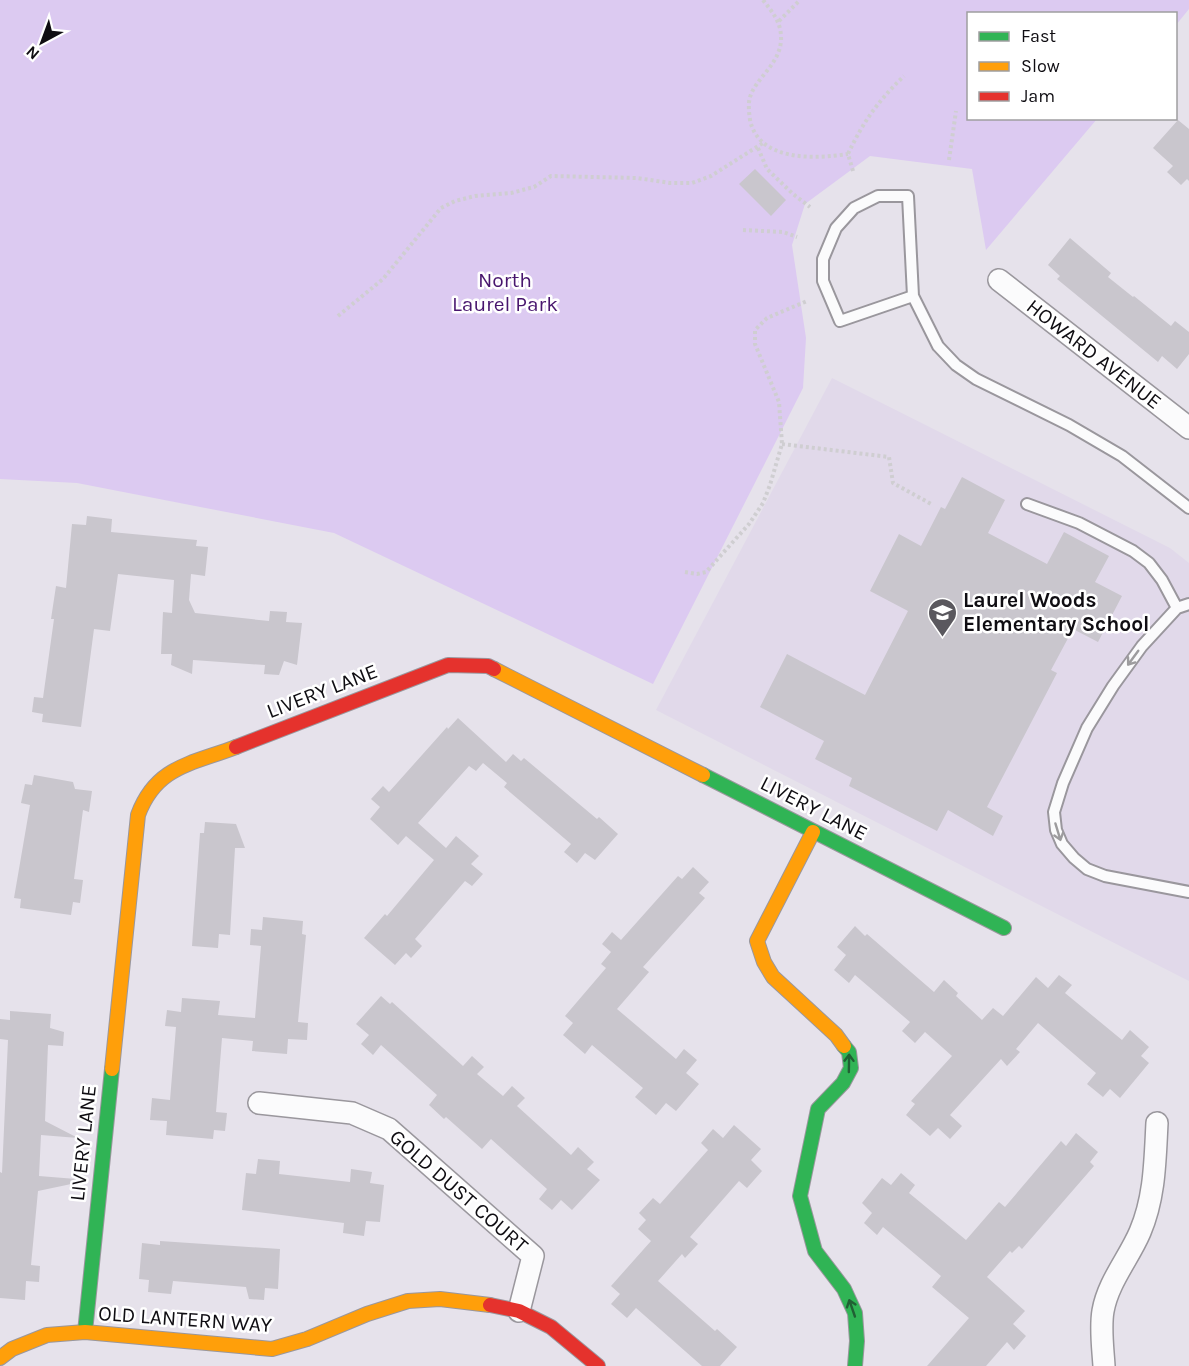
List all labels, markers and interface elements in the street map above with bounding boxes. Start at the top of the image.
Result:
north arrow [12,12,72,72]
legend [967,12,1177,120]
text: Fast [1021,25,1056,47]
text: N [22,42,43,64]
text: Slow [1021,55,1060,77]
text: Jam [1021,85,1055,107]
park label: North Laurel Park [452,268,558,316]
street label: HOWARD AVENUE [1022,294,1166,414]
place label: Laurel Woods Elementary School [963,588,1149,636]
school or university icon: Laurel Woods Elementary School [926,596,958,638]
one-way arrow [1127,650,1140,666]
street label: LIVERY LANE [263,659,381,723]
street label: LIVERY LANE [757,771,871,845]
one-way arrow [1053,822,1064,841]
one-way arrow [843,1054,855,1073]
street label: LIVERY LANE [65,1084,101,1202]
street label: GOLD DUST COURT [385,1125,533,1258]
one-way arrow [846,1300,857,1318]
street label: OLD LANTERN WAY [97,1301,273,1337]

